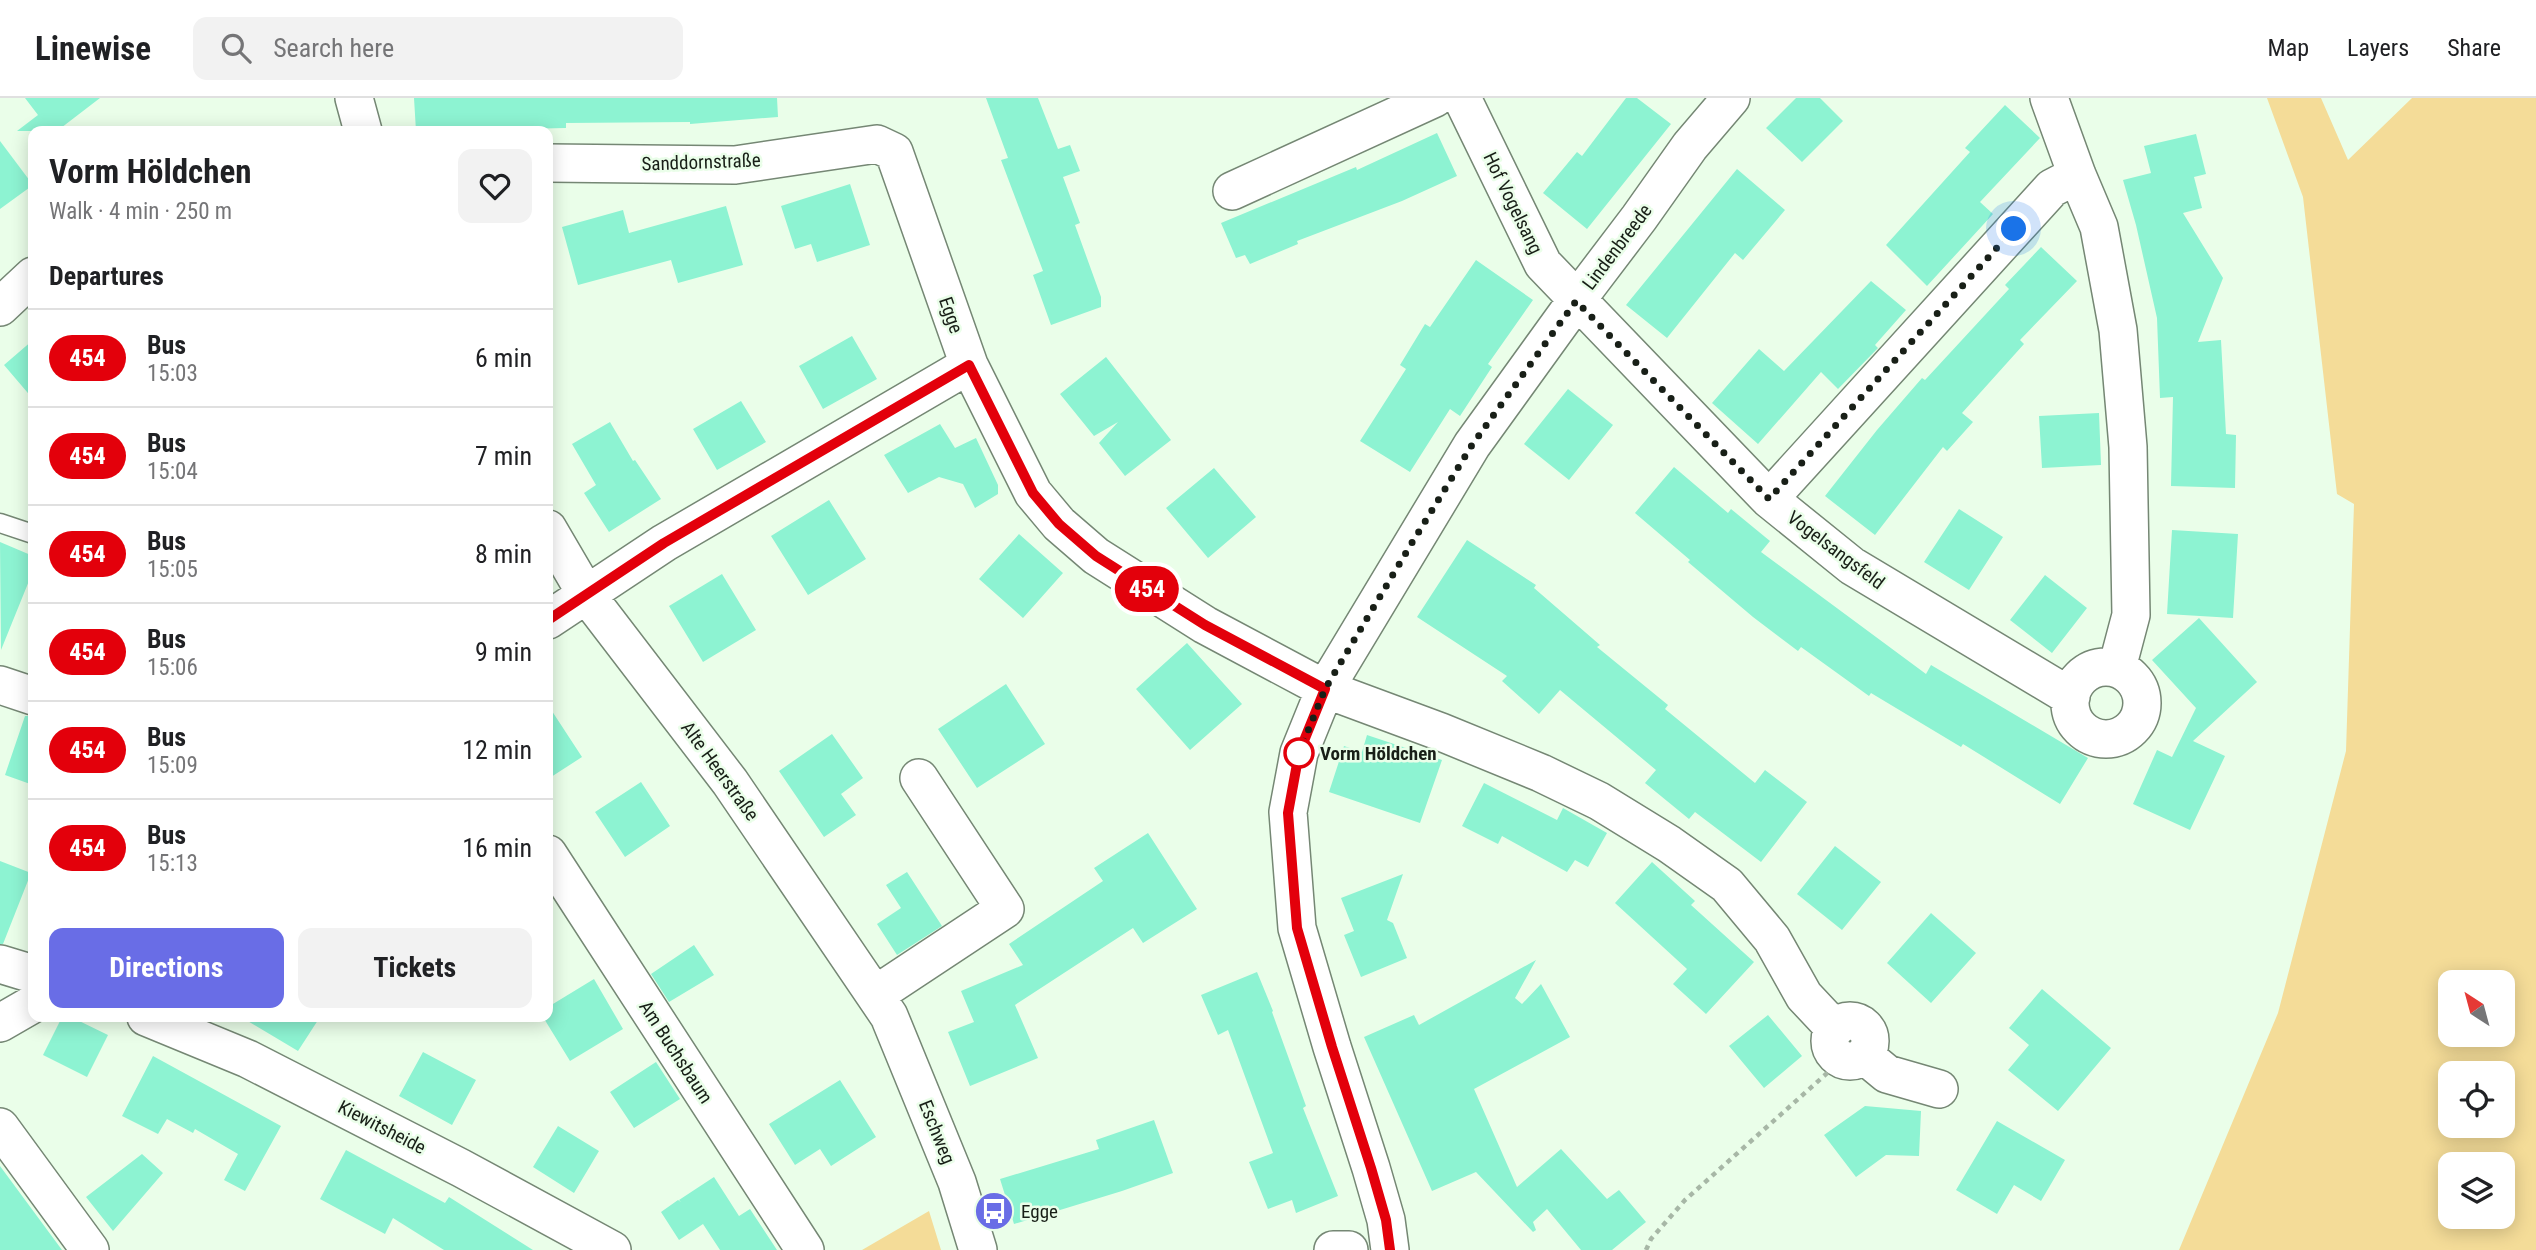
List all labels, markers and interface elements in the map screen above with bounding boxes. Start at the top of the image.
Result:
search box [193,17,683,80]
text: Linewise [35,29,151,68]
icon: search [217,29,255,67]
text: Search here [273,33,394,63]
text: Map [2268,34,2309,62]
text: Layers [2347,34,2409,62]
text: Share [2447,34,2501,62]
street label: Sanddornstraße [641,148,761,176]
street label: Hof Vogelsang [1478,148,1548,258]
button: heart [458,149,532,223]
text: Vorm Höldchen [49,152,252,191]
text: Walk · 4 min · 250 m [49,198,232,225]
street label: Lindenbreede [1577,200,1657,294]
your location [1996,211,2031,246]
text: Departures [49,261,164,291]
street label: Egge [934,294,968,336]
text: Bus [147,330,186,360]
text: 6 min [475,343,532,373]
text: 454 [69,344,106,372]
text: 15:03 [147,360,198,387]
text: Bus [147,428,186,458]
text: 7 min [475,441,532,471]
text: 454 [69,442,106,470]
text: 15:04 [147,458,198,485]
street label: Vogelsangsfeld [1783,506,1889,594]
text: Bus [147,526,186,556]
text: 8 min [475,539,532,569]
text: 454 [69,540,106,568]
text: 15:05 [147,556,198,583]
line badge: 454 [1107,566,1187,612]
text: 454 [1129,575,1165,603]
text: Bus [147,624,186,654]
text: 9 min [475,637,532,667]
text: 454 [69,638,106,666]
text: 15:06 [147,654,198,681]
street label: Alte Heerstraße [676,717,764,825]
text: Bus [147,722,186,752]
text: 12 min [462,735,532,765]
text: 454 [69,736,106,764]
marker: Vorm Höldchen [1284,738,1314,768]
place label: Vorm Höldchen [1320,742,1437,765]
text: 15:09 [147,752,198,779]
text: Bus [147,820,186,850]
text: 16 min [462,833,532,863]
text: 454 [69,834,106,862]
text: 15:13 [147,850,198,877]
button: Directions [49,928,284,1008]
button: Tickets [298,928,532,1008]
north arrow [2438,970,2515,1046]
map controls [2438,970,2515,1229]
street label: Am Buchsbaum [634,996,718,1108]
button: locate [2438,1061,2515,1138]
street label: Kiewitsheide [334,1095,430,1159]
street label: Eschweg [914,1097,960,1167]
button: layers [2438,1152,2515,1229]
bus stop icon: Egge [973,1190,1015,1232]
place label: Egge [1021,1200,1058,1223]

